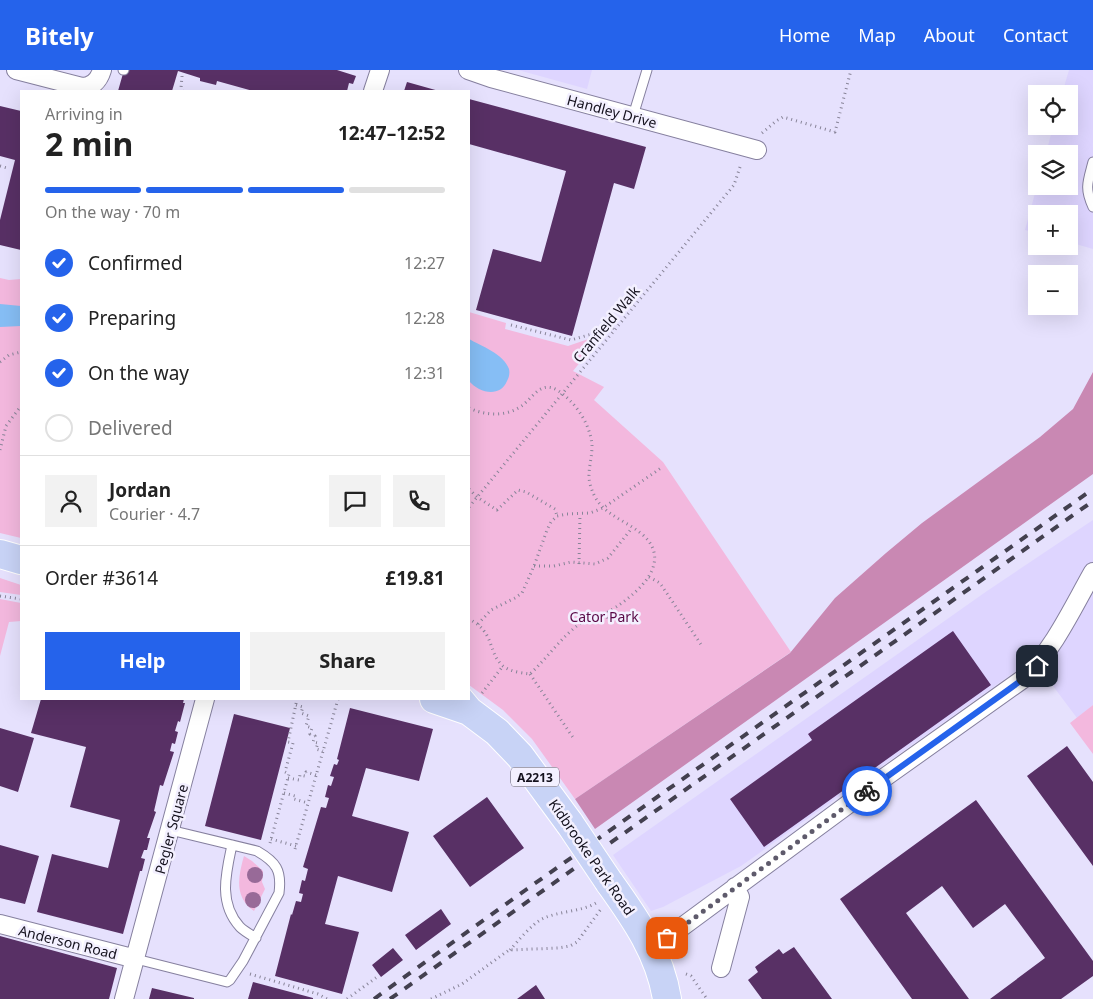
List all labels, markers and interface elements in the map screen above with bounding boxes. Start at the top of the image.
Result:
text: Bitely [25,19,94,52]
text: Home [779,23,830,47]
text: Map [858,23,896,47]
text: About [924,23,975,47]
text: Contact [1003,23,1068,47]
map controls [1028,85,1078,315]
button: locate [1028,85,1078,135]
street label: Handley Drive [565,90,659,132]
text: Arriving in [45,103,123,125]
text: 12:47–12:52 [338,120,445,146]
text: 2 min [45,122,133,165]
button: layers [1028,145,1078,195]
text: On the way · 70 m [45,201,180,223]
button: + [1028,205,1078,255]
icon: check [45,249,73,277]
text: Confirmed [88,250,183,276]
text: 12:27 [404,252,445,274]
button: − [1028,265,1078,315]
street label: Cranfield Walk [568,281,644,366]
icon: check [45,304,73,332]
text: Preparing [88,305,176,331]
text: 12:28 [404,307,445,329]
icon: check [45,359,73,387]
text: On the way [88,360,189,386]
text: 12:31 [404,362,445,384]
text: Delivered [88,415,173,441]
button: person [45,475,97,527]
button: chat [329,475,381,527]
button: phone [393,475,445,527]
text: Jordan [109,477,171,503]
text: Courier · 4.7 [109,503,200,525]
text: Order #3614 [45,565,158,591]
text: £19.81 [385,565,445,591]
park label: Cator Park [569,607,639,626]
button: Help [45,632,240,690]
button: Share [250,632,445,690]
pin [1016,645,1058,687]
icon: home [1023,652,1051,680]
courier [842,766,892,816]
road number: A2213 [511,768,559,786]
icon: bike [853,777,881,805]
street label: Pegler Square [150,782,192,876]
street label: Kidbrooke Park Road [545,795,639,919]
pin [646,917,688,959]
street label: Anderson Road [17,921,119,963]
icon: bag [653,924,681,952]

